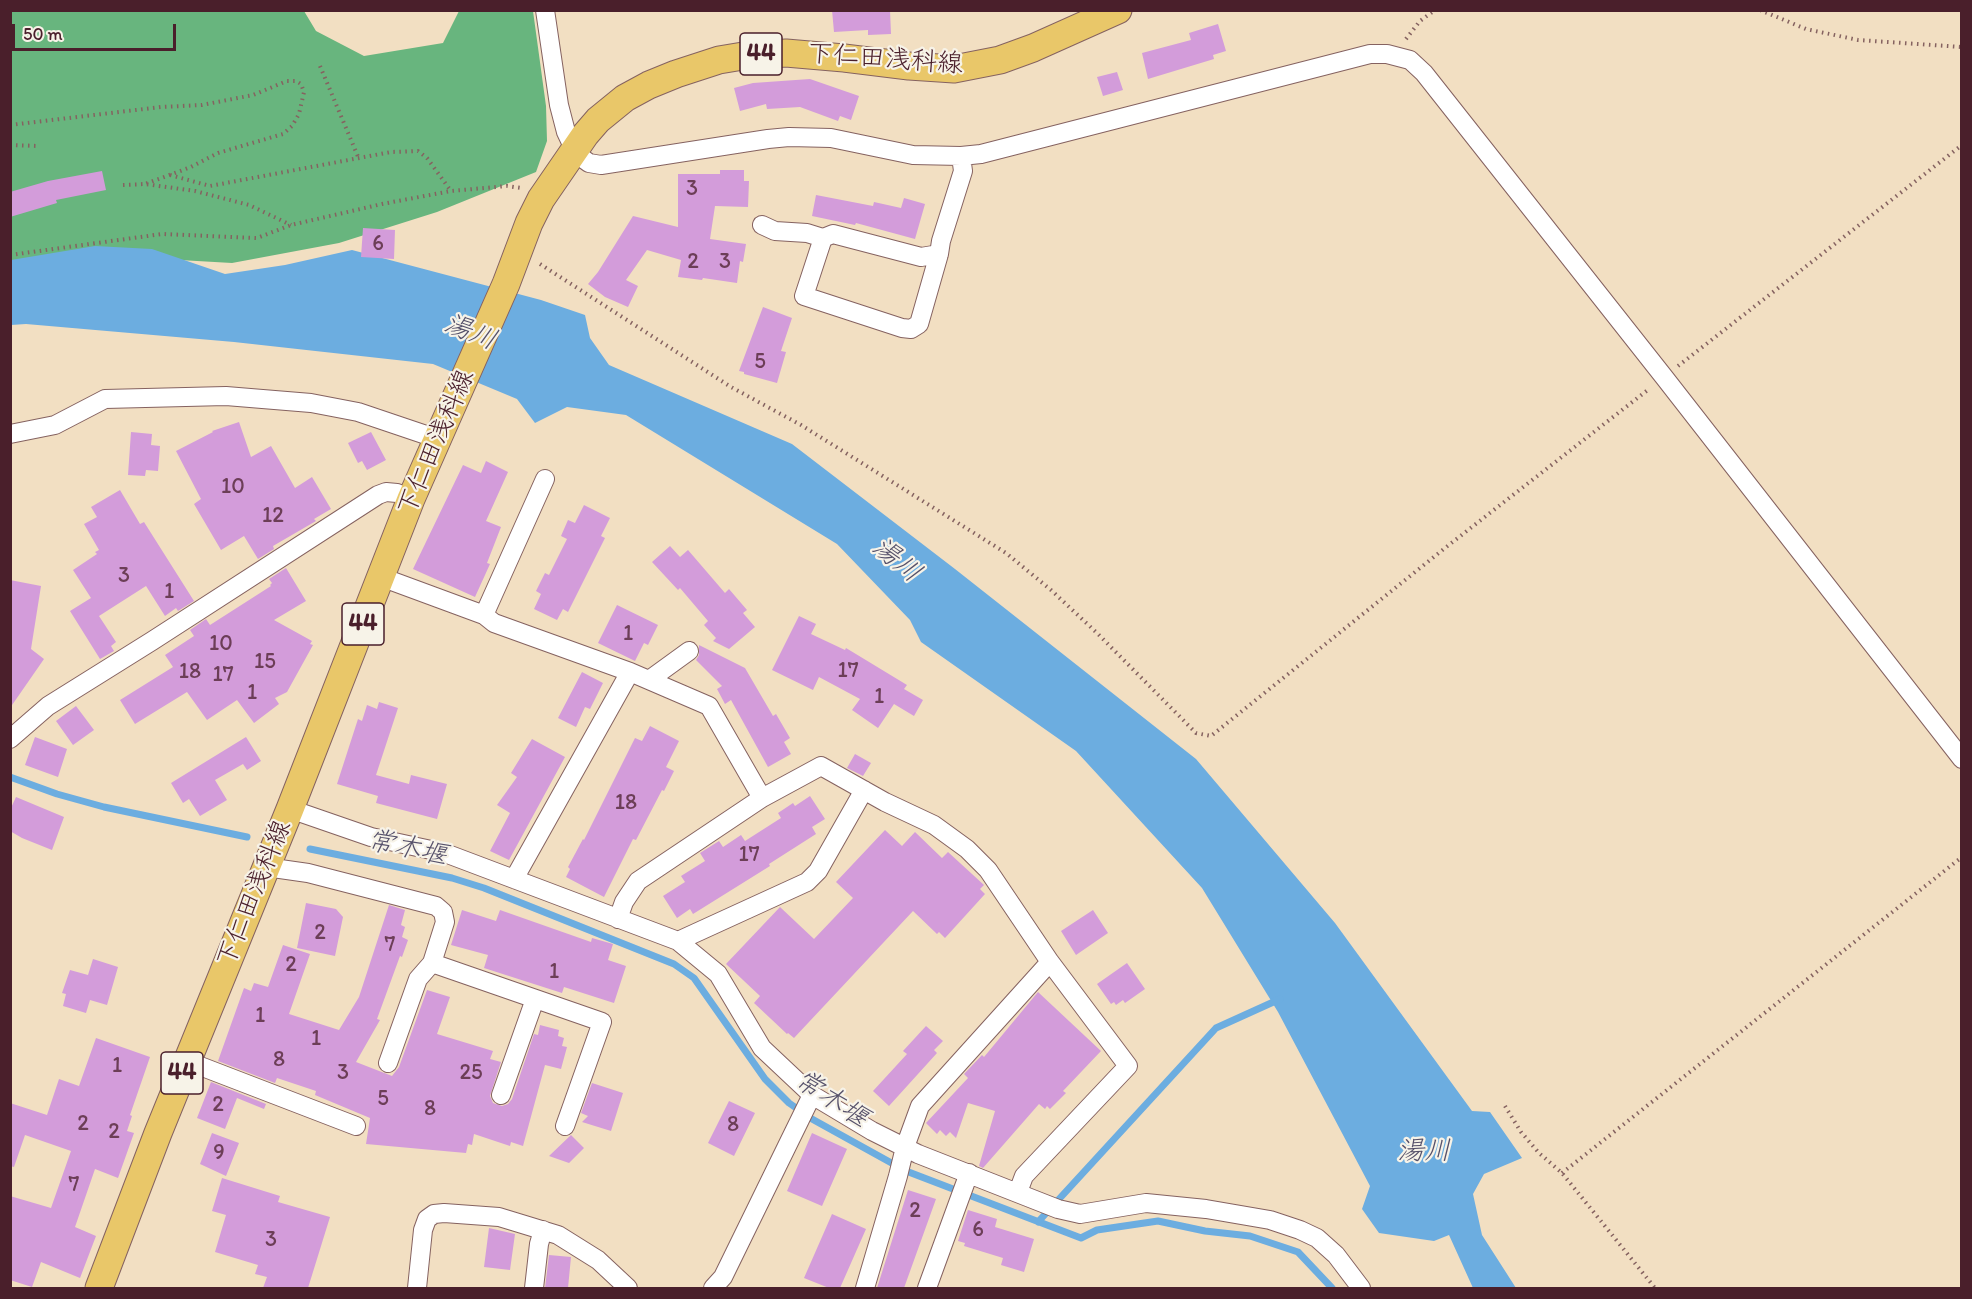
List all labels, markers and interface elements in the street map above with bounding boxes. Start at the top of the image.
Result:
scale bar [15,12,178,50]
text: 50 m [23,23,63,45]
road number: 44 [740,33,782,75]
street label: 下仁田浅科線 [806,39,964,81]
house number: 3 [686,176,698,202]
house number: 6 [372,231,384,257]
house number: 2 [687,249,699,275]
house number: 3 [719,249,731,275]
water label: 湯川 [439,308,501,358]
house number: 5 [754,349,766,375]
street label: 下仁田浅科線 [392,365,482,521]
house number: 10 [221,474,245,500]
house number: 12 [262,503,284,529]
water label: 湯川 [865,531,927,591]
house number: 3 [118,563,130,589]
house number: 1 [164,579,174,605]
road number: 44 [342,603,384,645]
house number: 1 [623,621,633,647]
house number: 10 [209,631,233,657]
house number: 15 [254,649,276,675]
house number: 17 [837,658,859,684]
house number: 18 [179,659,201,685]
house number: 17 [212,662,234,688]
house number: 1 [247,680,257,706]
house number: 1 [874,684,884,710]
house number: 18 [615,790,637,816]
street label: 下仁田浅科線 [211,816,299,972]
water label: 常木堰 [364,825,450,873]
house number: 17 [738,842,760,868]
house number: 2 [314,920,326,946]
house number: 7 [385,932,395,958]
house number: 2 [285,952,297,978]
house number: 1 [549,959,559,985]
house number: 1 [255,1003,265,1029]
house number: 1 [311,1026,321,1052]
house number: 8 [273,1047,285,1073]
road number: 44 [161,1052,203,1094]
house number: 1 [112,1053,122,1079]
house number: 3 [337,1060,349,1086]
house number: 25 [459,1060,483,1086]
water label: 常木堰 [788,1064,874,1136]
house number: 5 [377,1086,389,1112]
house number: 2 [212,1092,224,1118]
house number: 8 [424,1096,436,1122]
house number: 2 [77,1111,89,1137]
house number: 8 [727,1112,739,1138]
house number: 2 [108,1119,120,1145]
water label: 湯川 [1397,1136,1451,1168]
house number: 9 [213,1140,225,1166]
house number: 7 [69,1172,79,1198]
house number: 2 [909,1198,921,1224]
house number: 6 [972,1217,984,1243]
house number: 3 [265,1227,277,1253]

